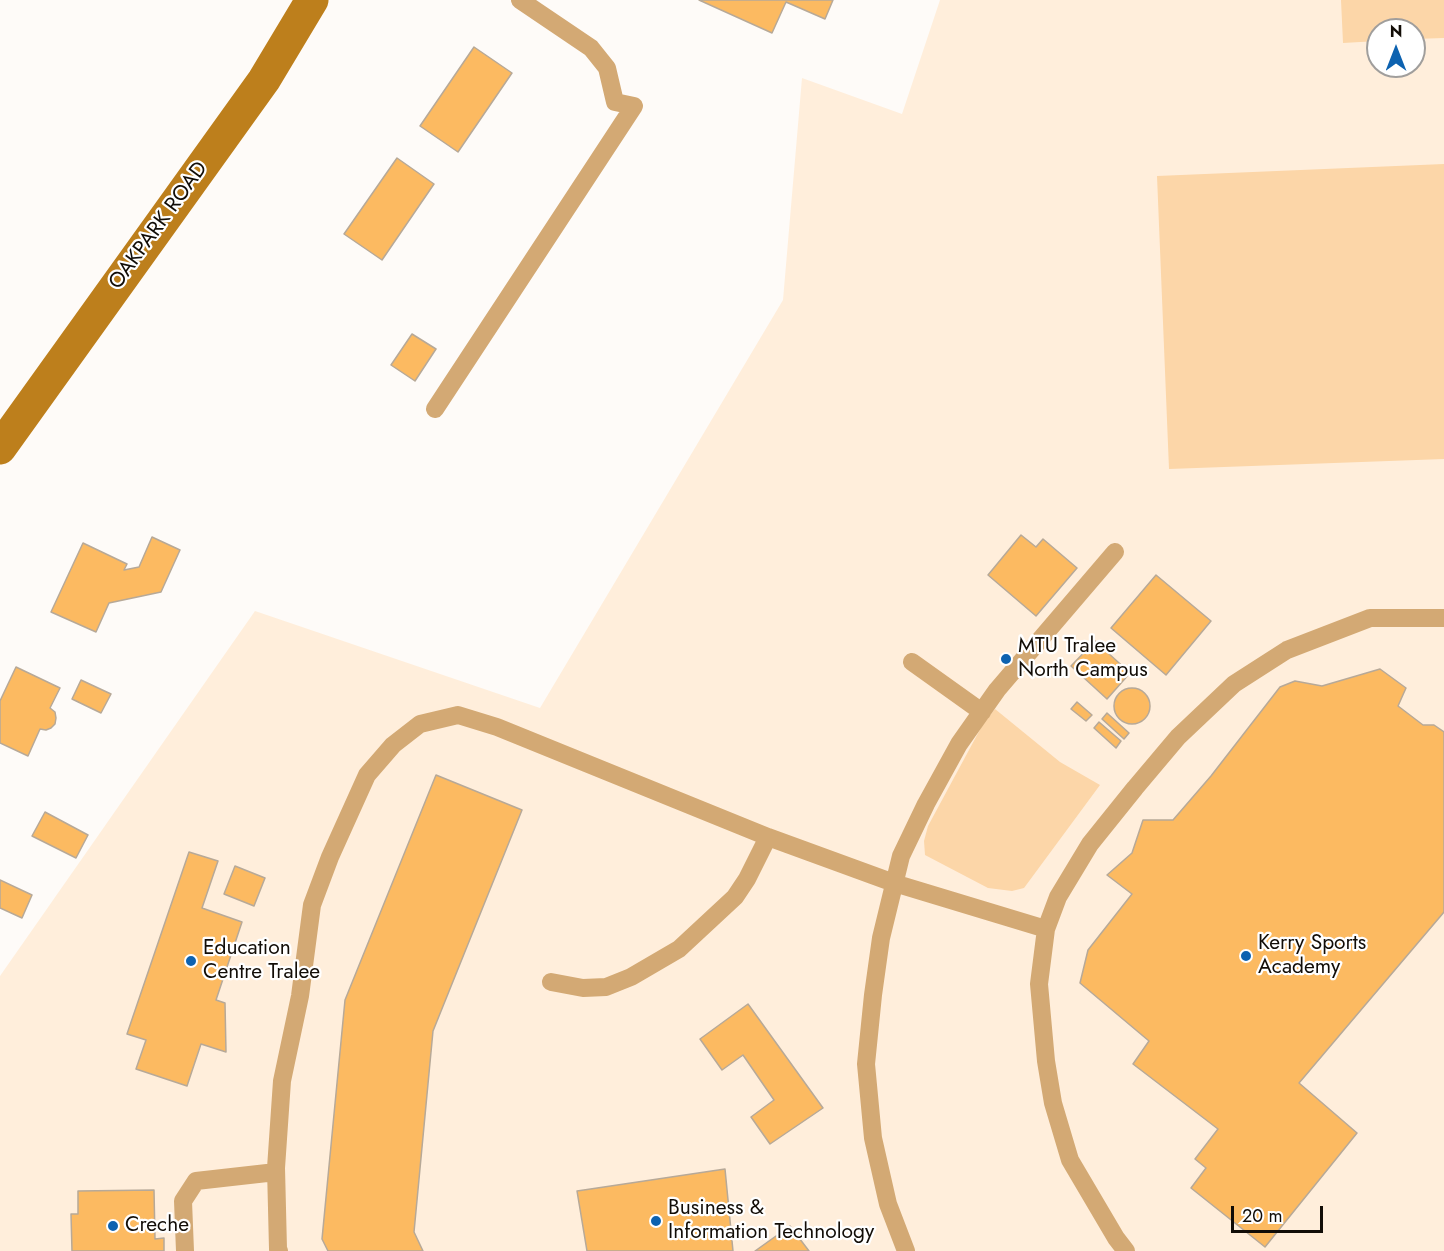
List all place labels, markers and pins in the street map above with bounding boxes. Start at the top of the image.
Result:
place label: MTU Tralee North Campus [1018,634,1148,684]
marker: MTU Tralee North Campus [999,652,1013,666]
place label: Kerry Sports Academy [1258,931,1366,981]
place label: Education Centre Tralee [203,936,320,986]
marker: Kerry Sports Academy [1239,949,1253,963]
marker: Education Centre Tralee [184,954,198,968]
place label: Business & Information Technology [668,1196,874,1246]
place label: Creche [125,1213,189,1239]
marker: Business & Information Technology [649,1214,663,1228]
marker: Creche [106,1219,120,1233]

